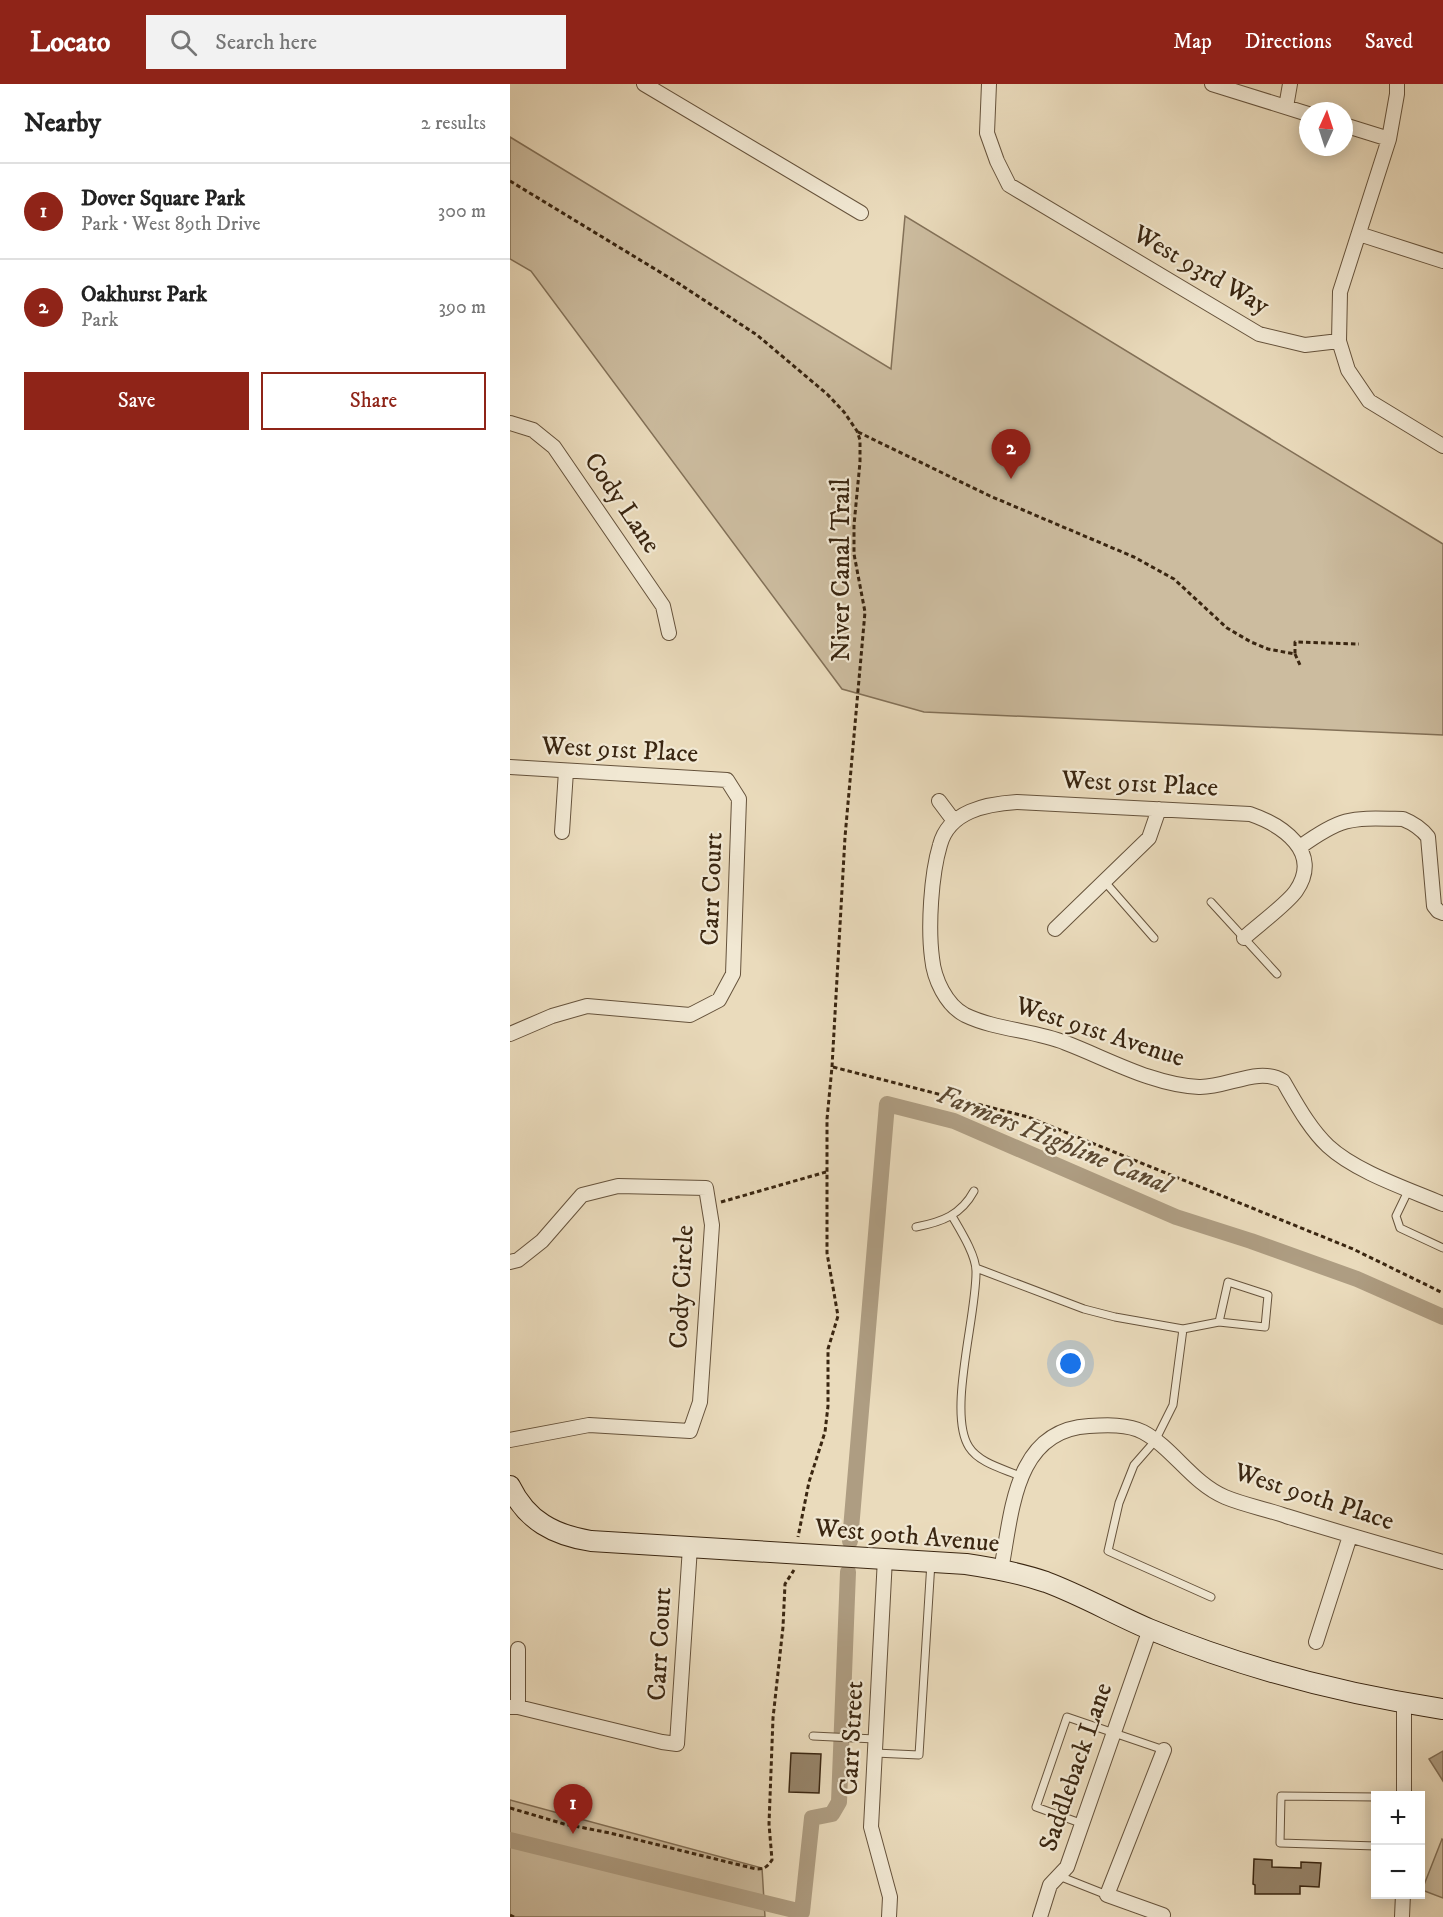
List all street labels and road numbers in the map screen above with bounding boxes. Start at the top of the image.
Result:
street label: West 93rd Way [1126,217,1276,323]
street label: Cody Lane [576,446,668,560]
street label: Niver Canal Trail [825,478,858,662]
street label: West 91st Place [540,729,699,771]
street label: West 91st Place [1060,763,1219,805]
street label: Carr Court [694,832,730,946]
street label: West 91st Avenue [1010,989,1189,1075]
street label: Cody Circle [662,1224,702,1350]
street label: West 90th Place [1229,1455,1398,1538]
street label: West 90th Avenue [812,1511,1001,1561]
street label: Carr Court [641,1586,679,1702]
street label: Saddleback Lane [1032,1678,1120,1856]
street label: Carr Street [833,1680,871,1796]

